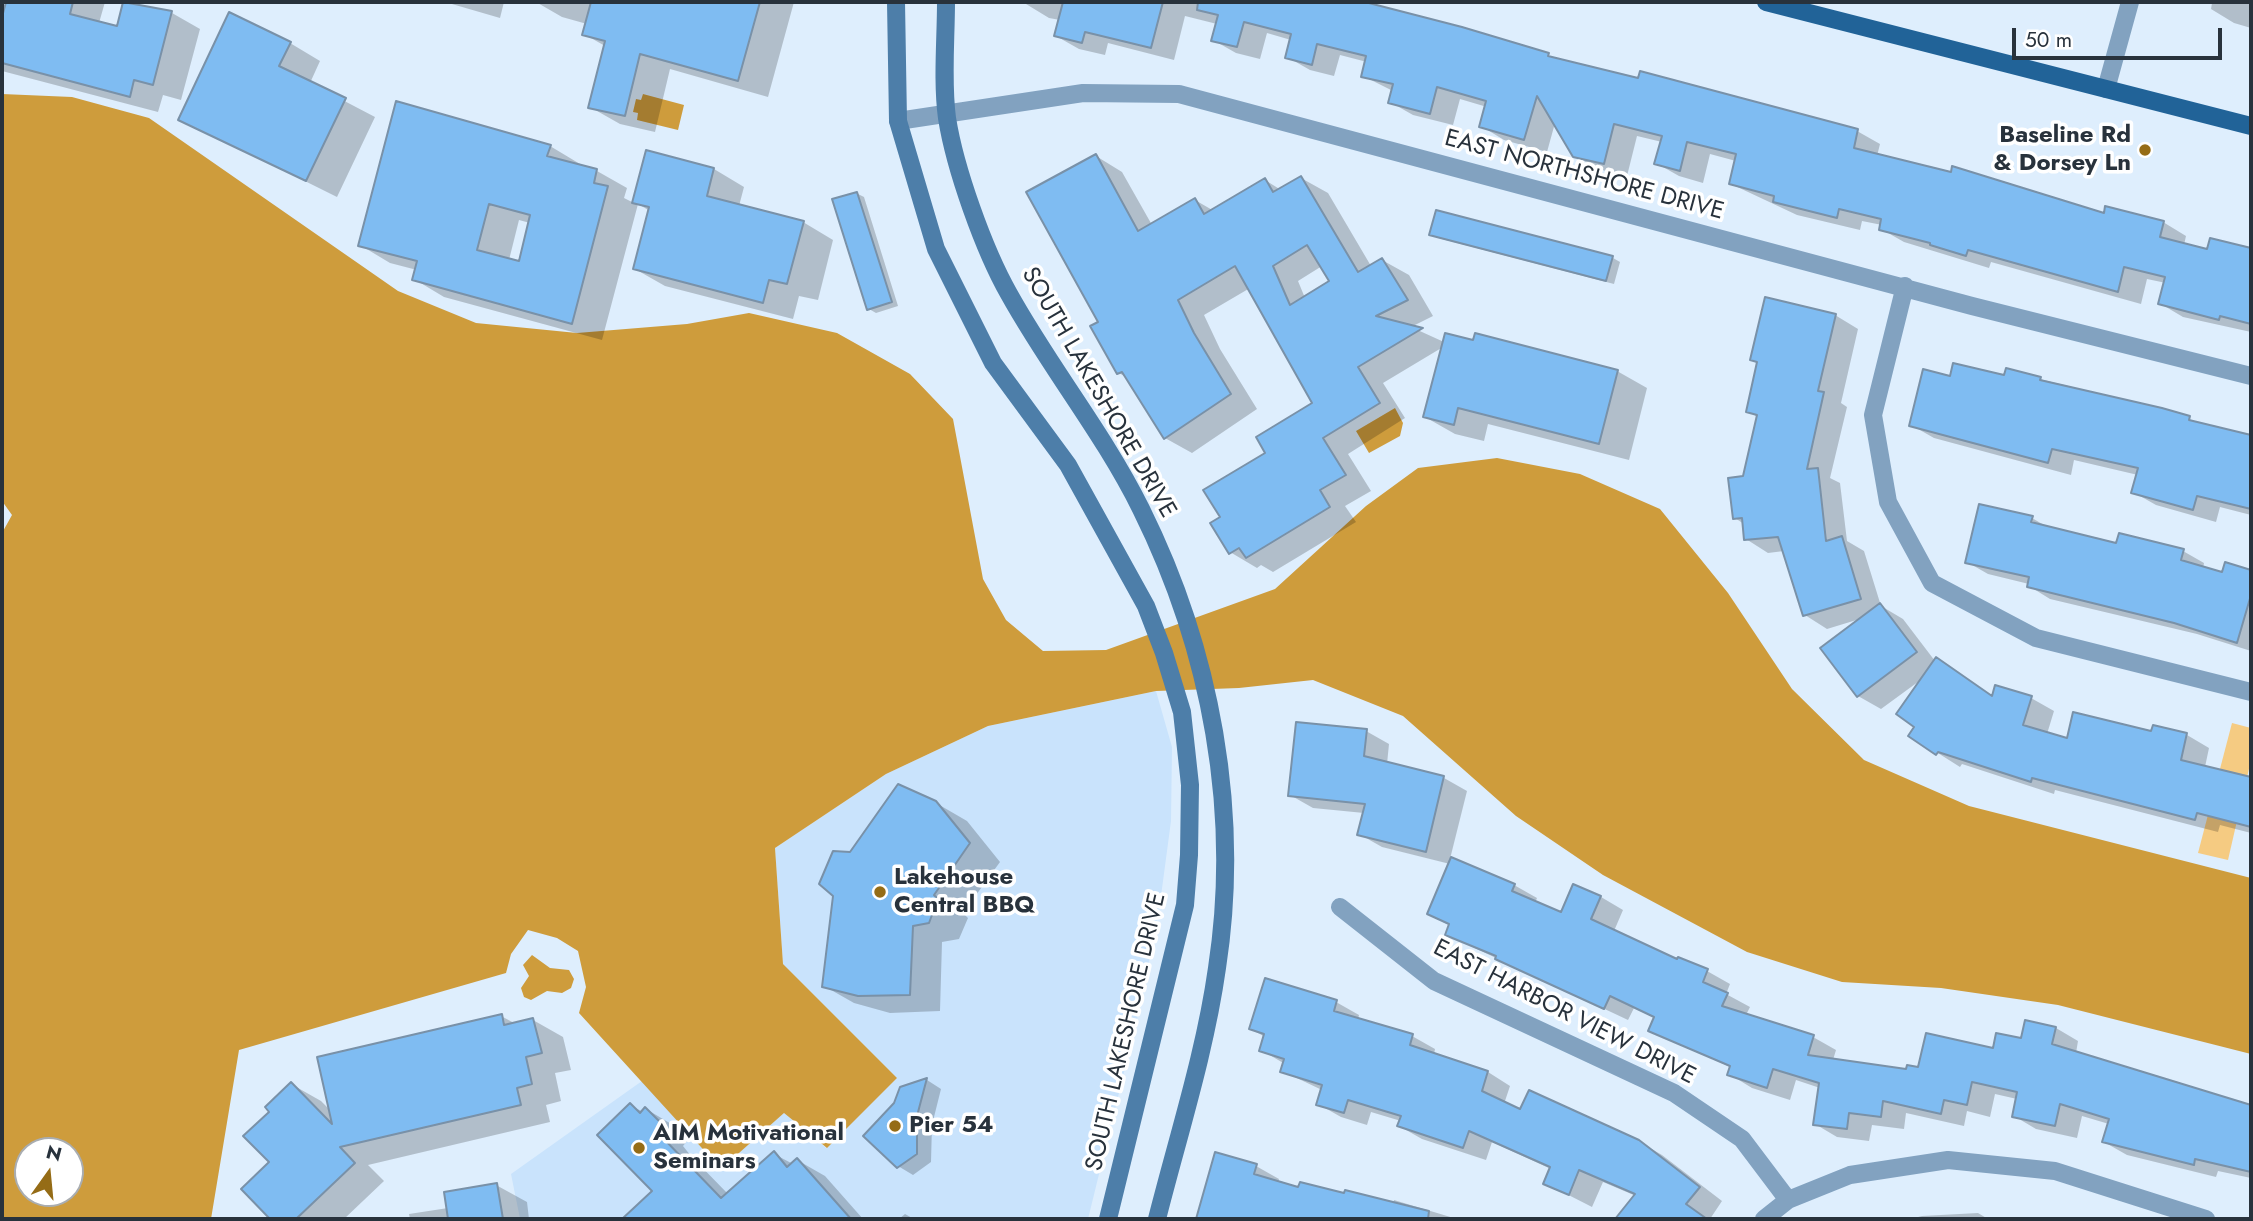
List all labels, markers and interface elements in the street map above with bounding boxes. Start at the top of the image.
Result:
scale bar [2015,14,2225,58]
text: 50 m [2025,25,2072,55]
place label: Baseline Rd & Dorsey Ln [1994,122,2131,178]
street label: EAST NORTHSHORE DRIVE [1441,125,1727,227]
marker: Baseline Rd & Dorsey Ln [2137,142,2153,158]
street label: SOUTH LAKESHORE DRIVE [1014,263,1182,523]
place label: Lakehouse Central BBQ [894,864,1035,920]
marker: Lakehouse Central BBQ [872,884,888,900]
street label: SOUTH LAKESHORE DRIVE [1081,890,1173,1174]
street label: EAST HARBOR VIEW DRIVE [1428,934,1700,1092]
place label: Pier 54 [909,1112,994,1140]
marker: Pier 54 [887,1118,903,1134]
place label: AIM Motivational Seminars [653,1120,844,1176]
north arrow [14,1137,84,1207]
text: N [43,1138,65,1168]
marker: AIM Motivational Seminars [631,1140,647,1156]

